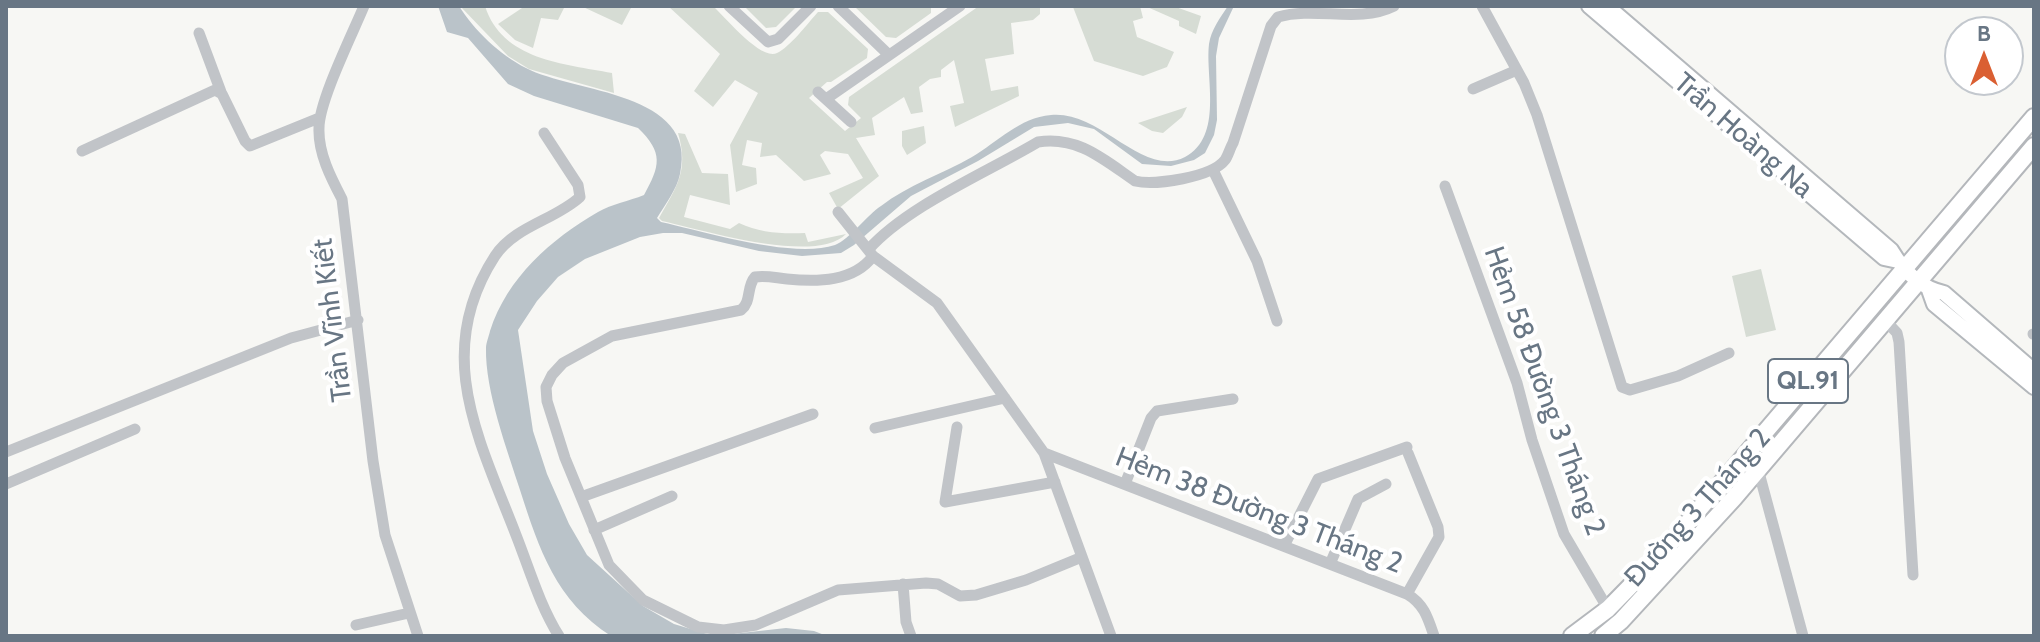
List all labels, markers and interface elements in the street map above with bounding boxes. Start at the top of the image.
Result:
north arrow [1944,16,2024,96]
text: B [1977,20,1991,47]
street label: Trần Hoàng Na [1667,66,1819,206]
street label: Trần Vĩnh Kiết [306,237,360,403]
street label: Hẻm 58 Đường 3 Tháng 2 [1476,242,1612,540]
road number: QL.91 [1768,359,1848,403]
street label: Đường 3 Tháng 2 [1618,422,1778,594]
street label: Hẻm 38 Đường 3 Tháng 2 [1111,441,1407,581]

